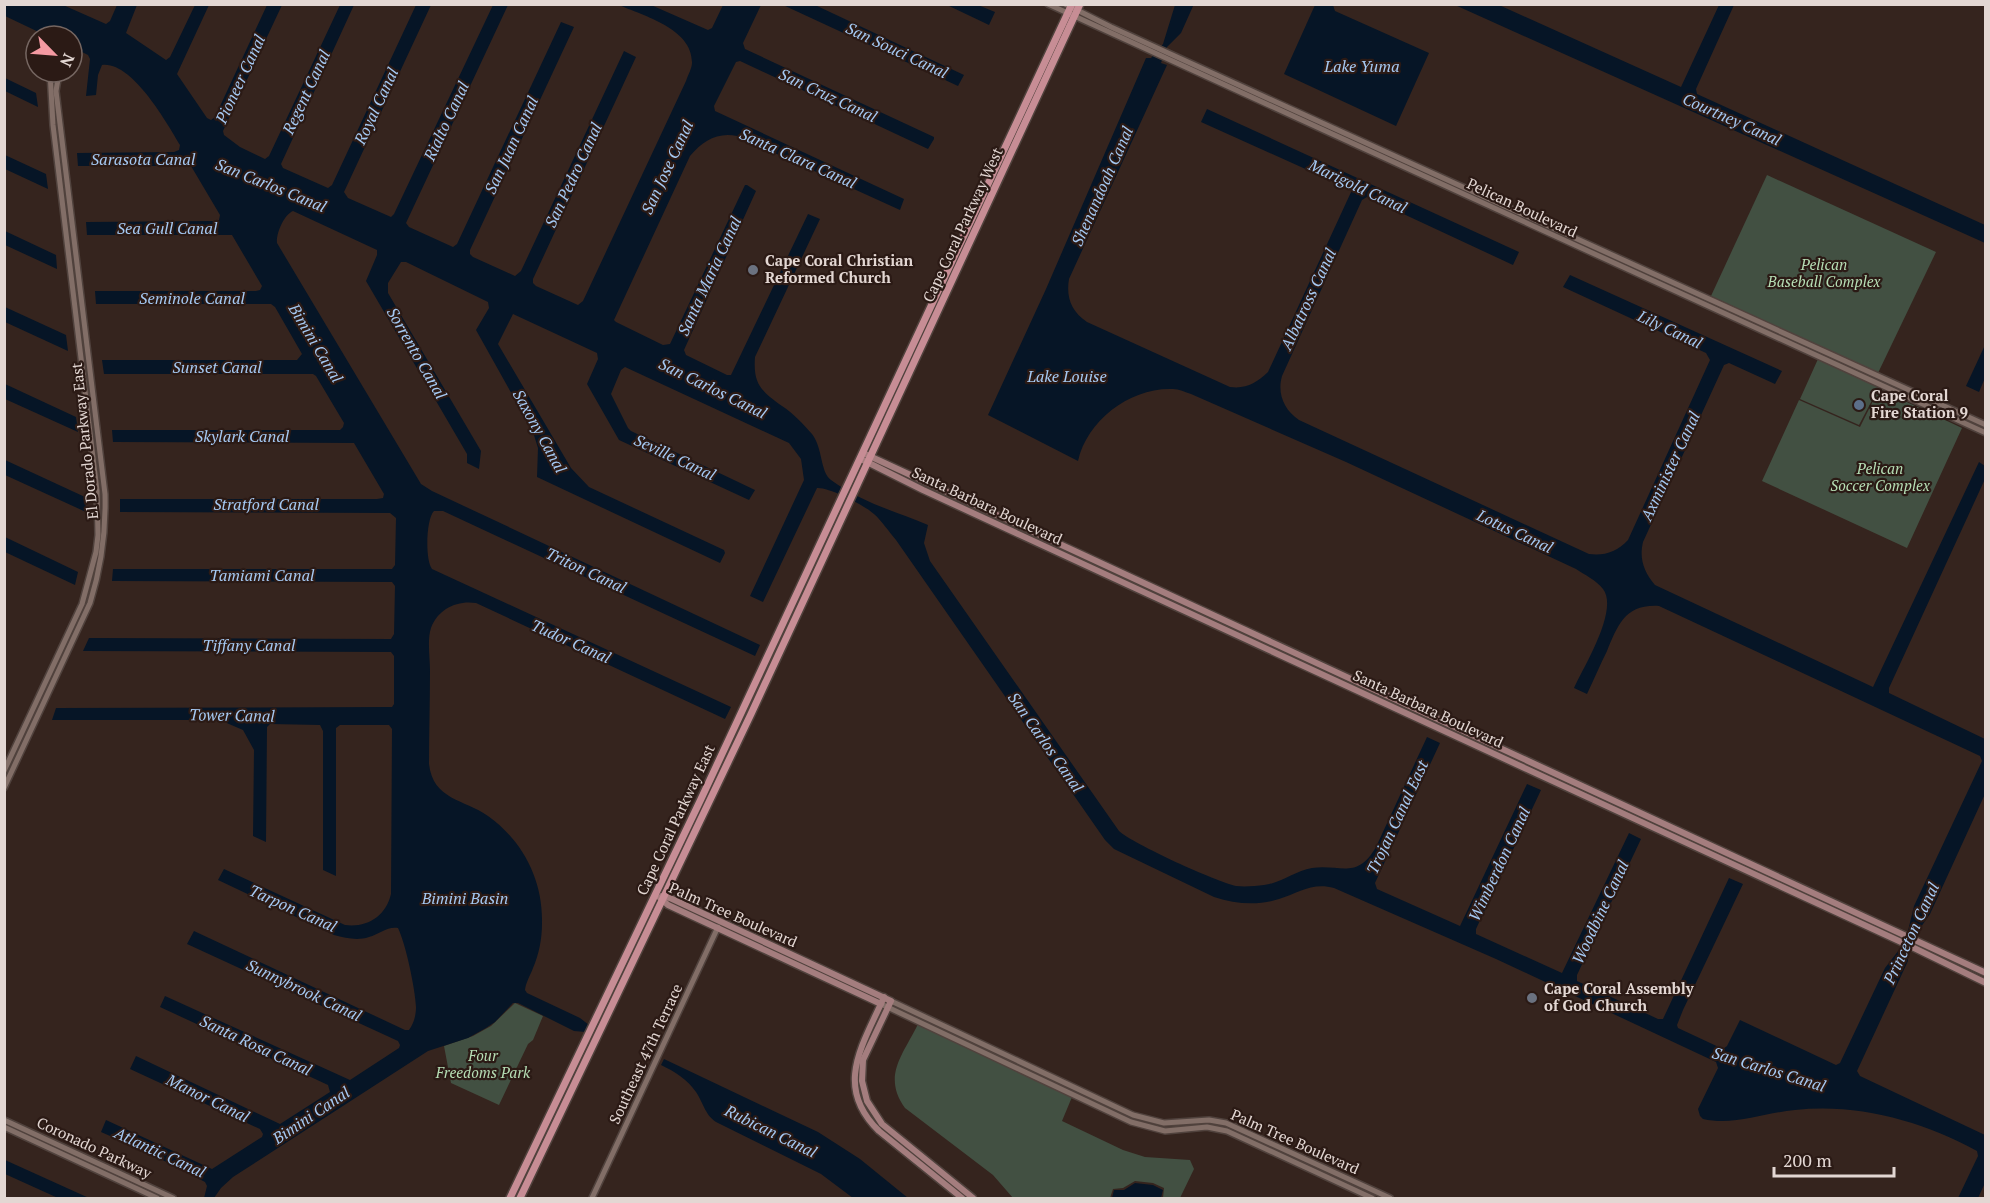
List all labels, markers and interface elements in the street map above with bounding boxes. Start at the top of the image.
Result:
water label: San Souci Canal [842,17,952,84]
north arrow [24,24,84,84]
water label: Pioneer Canal [209,31,270,128]
water label: Regent Canal [276,46,335,139]
text: N [55,50,80,70]
water label: Lake Yuma [1323,55,1400,77]
water label: San Cruz Canal [775,63,881,128]
water label: Royal Canal [348,64,404,149]
water label: Rialto Canal [418,77,474,165]
water label: Courtney Canal [1679,87,1785,151]
water label: San Juan Canal [479,92,543,197]
water label: San Jose Canal [636,116,699,218]
water label: San Pedro Canal [539,119,607,231]
water label: Santa Clara Canal [736,122,860,194]
water label: Shenandoah Canal [1066,122,1138,249]
street label: Cape Coral Parkway West [917,144,1007,305]
water label: Sarasota Canal [91,148,196,170]
water label: San Carlos Canal [212,153,330,217]
water label: Marigold Canal [1304,153,1411,219]
street label: Pelican Boulevard [1464,173,1581,241]
water label: Santa Maria Canal [672,212,747,339]
water label: Sea Gull Canal [117,217,218,239]
water label: Albatross Canal [1274,244,1341,354]
place label: Cape Coral Christian Reformed Church [765,250,914,287]
park label: Pelican Baseball Complex [1767,254,1881,291]
marker: Cape Coral Christian Reformed Church [746,263,760,277]
water label: Seminole Canal [139,287,245,309]
water label: Bimini Canal [283,298,349,387]
water label: Sorrento Canal [382,303,452,403]
water label: Lily Canal [1633,304,1706,354]
water label: San Carlos Canal [655,352,771,424]
water label: Sunset Canal [172,356,262,378]
street label: El Dorado Parkway East [66,361,102,520]
water label: Lake Louise [1026,365,1107,387]
water label: Saxony Canal [508,385,572,477]
place label: Cape Coral Fire Station 9 [1871,385,1968,422]
marker: Cape Coral Fire Station 9 [1852,398,1866,412]
water label: Axminister Canal [1635,407,1705,525]
water label: Skylark Canal [195,425,290,447]
water label: Seville Canal [631,429,720,486]
park label: Pelican Soccer Complex [1830,458,1930,495]
street label: Santa Barbara Boulevard [909,461,1066,549]
water label: Stratford Canal [213,493,319,515]
water label: Lotus Canal [1472,503,1557,558]
water label: Triton Canal [542,542,630,599]
water label: Tamiami Canal [210,564,315,586]
water label: Tudor Canal [528,614,615,669]
water label: Tiffany Canal [203,634,296,656]
street label: Santa Barbara Boulevard [1350,664,1507,752]
water label: San Carlos Canal [1003,687,1089,797]
water label: Tower Canal [189,703,276,727]
street label: Cape Coral Parkway East [631,741,719,898]
water label: Trojan Canal East [1361,756,1433,878]
water label: Wimberdon Canal [1463,803,1535,925]
water label: Woodbine Canal [1566,856,1634,967]
street label: Palm Tree Boulevard [666,877,801,951]
water label: Princeton Canal [1877,878,1944,988]
water label: Tarpon Canal [246,879,341,937]
water label: Bimini Basin [421,887,508,909]
water label: Sunnybrook Canal [243,954,366,1027]
place label: Cape Coral Assembly of God Church [1544,978,1695,1015]
street label: Southeast 47th Terrace [604,980,686,1127]
marker: Cape Coral Assembly of God Church [1525,991,1539,1005]
water label: Santa Rosa Canal [196,1009,316,1081]
water label: San Carlos Canal [1709,1041,1829,1097]
park label: Four Freedoms Park [435,1045,531,1082]
water label: Manor Canal [162,1068,254,1128]
water label: Bimini Canal [267,1081,354,1150]
water label: Rubican Canal [720,1099,821,1163]
street label: Palm Tree Boulevard [1228,1104,1363,1178]
street label: Coronado Parkway [34,1112,155,1183]
water label: Atlantic Canal [110,1121,210,1183]
scale bar [1774,1140,1894,1178]
text: 200 m [1783,1148,1832,1172]

